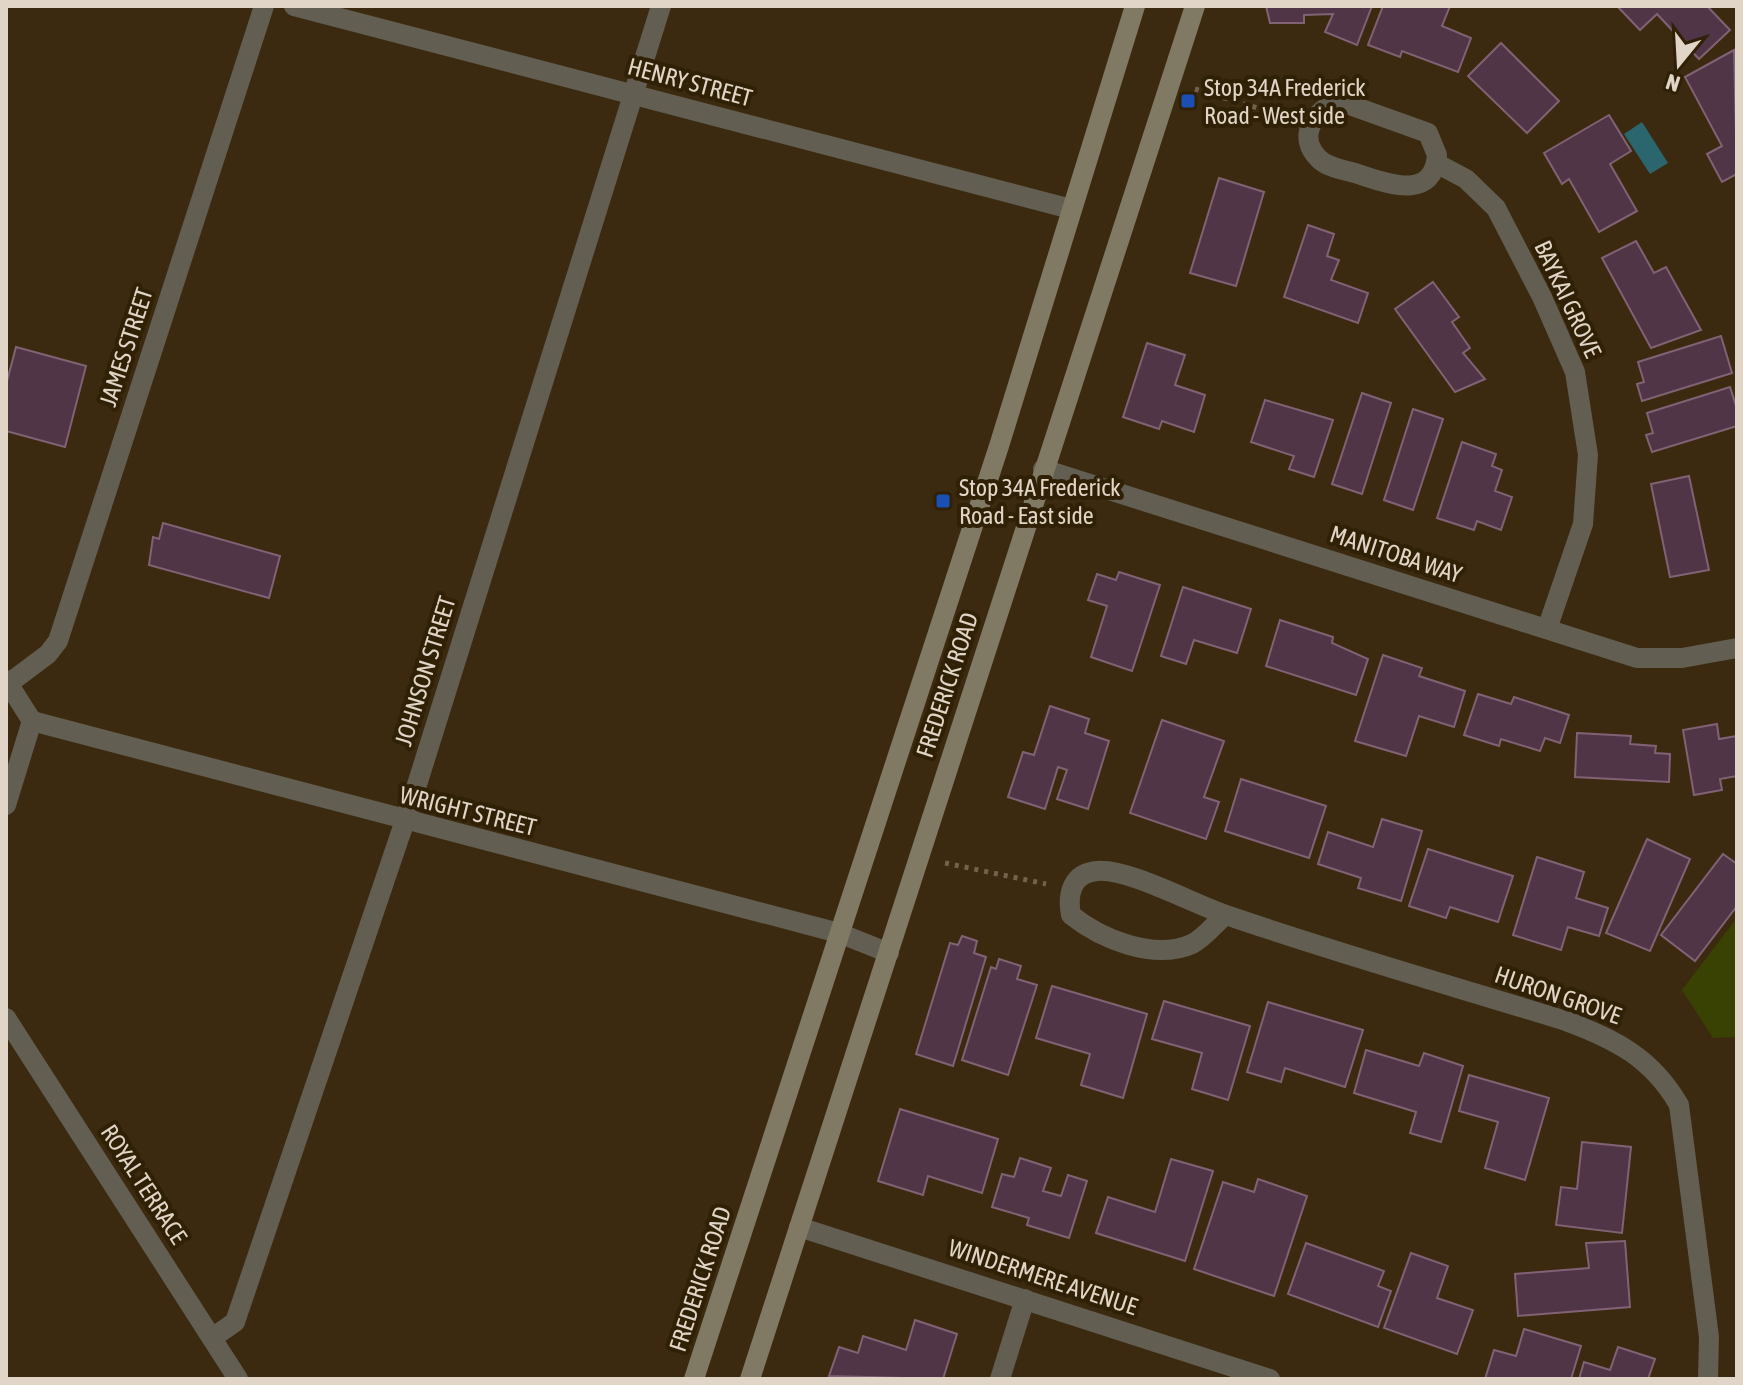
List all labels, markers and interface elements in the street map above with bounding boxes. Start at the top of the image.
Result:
north arrow [1639,24,1719,104]
street label: HENRY STREET [625,52,756,112]
text: N [1663,69,1683,97]
place label: Stop 34A Frederick Road - West side [1204,74,1366,129]
marker: Stop 34A Frederick Road - West side [1179,92,1197,110]
street label: BAYKAI GROVE [1529,236,1607,362]
street label: JAMES STREET [94,284,158,410]
place label: Stop 34A Frederick Road - East side [959,474,1121,529]
marker: Stop 34A Frederick Road - East side [934,492,952,510]
street label: MANITOBA WAY [1327,520,1466,588]
street label: JOHNSON STREET [389,593,461,749]
street label: FREDERICK ROAD [911,609,983,761]
street label: WRIGHT STREET [397,781,539,841]
street label: HURON GROVE [1491,961,1625,1029]
street label: ROYAL TERRACE [96,1119,192,1249]
street label: FREDERICK ROAD [664,1203,736,1355]
street label: WINDERMERE AVENUE [945,1234,1141,1320]

